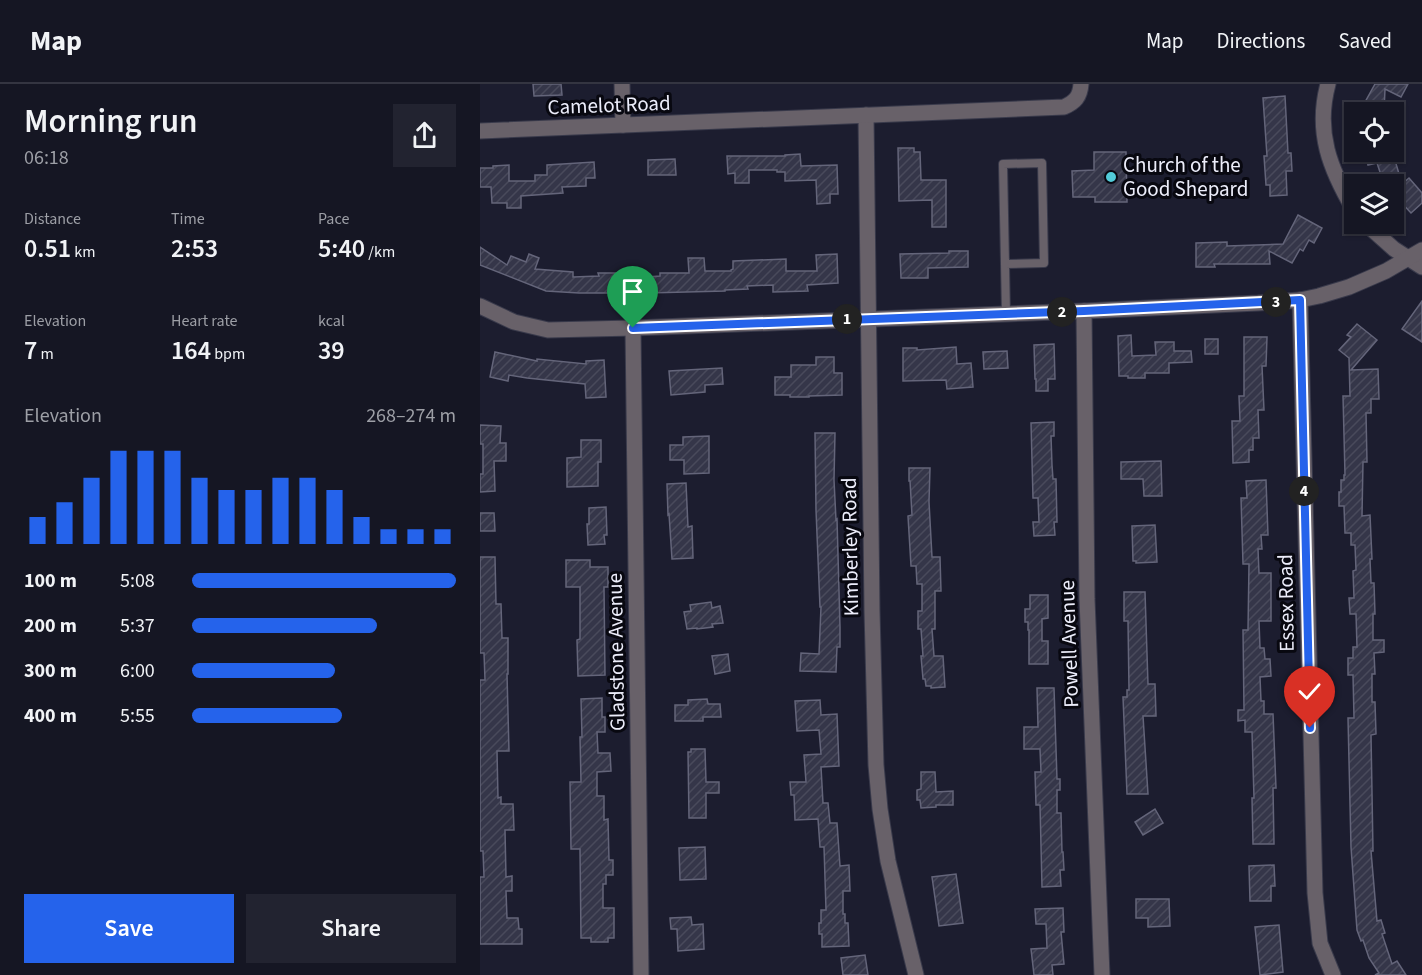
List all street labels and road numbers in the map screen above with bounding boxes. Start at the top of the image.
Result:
street label: Camelot Road [547,88,671,122]
street label: Kimberley Road [834,477,866,617]
street label: Essex Road [1270,554,1302,652]
street label: Gladstone Avenue [600,573,632,731]
street label: Powell Avenue [1052,580,1086,708]

